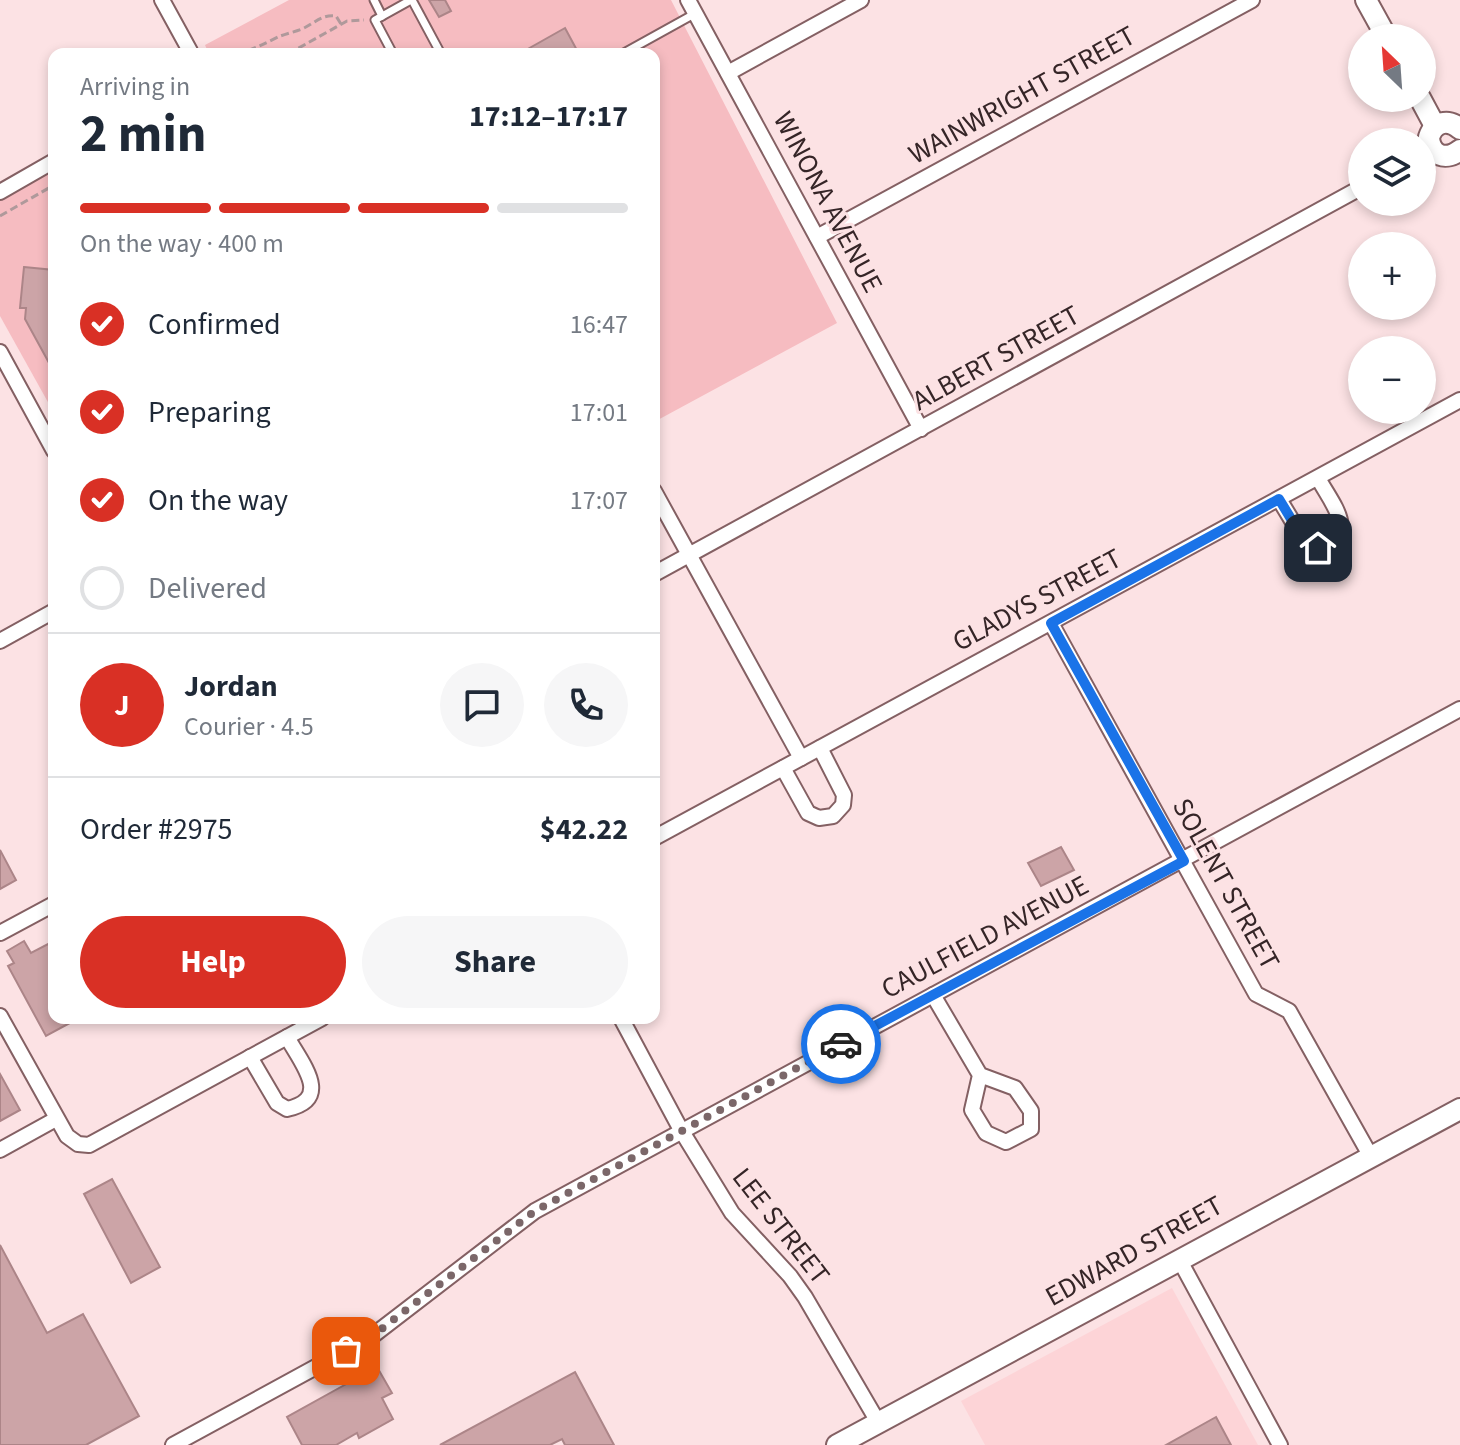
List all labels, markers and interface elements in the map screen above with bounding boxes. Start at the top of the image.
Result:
street label: WAINWRIGHT STREET [901,16,1143,174]
north arrow [1348,24,1436,112]
map controls [1348,24,1436,424]
text: Arriving in [80,68,190,105]
text: 17:12–17:17 [469,95,628,138]
text: 2 min [80,98,207,172]
street label: WINONA AVENUE [763,104,893,300]
button: layers [1348,128,1436,216]
text: On the way · 400 m [80,225,284,262]
button: + [1348,232,1436,320]
street label: ALBERT STREET [905,295,1087,421]
icon: check [80,302,124,346]
text: Confirmed [148,303,281,346]
text: 16:47 [570,306,628,343]
button: − [1348,336,1436,424]
icon: check [80,390,124,434]
text: Preparing [148,391,271,434]
text: 17:01 [570,394,628,431]
icon: check [80,478,124,522]
text: On the way [148,479,288,522]
text: 17:07 [570,482,628,519]
pin [1284,514,1352,582]
icon: home [1296,526,1340,570]
street label: GLADYS STREET [945,539,1129,661]
text: Delivered [148,567,267,610]
button: chat [440,663,524,747]
button: phone [544,663,628,747]
text: Jordan [184,665,278,708]
text: J [114,684,130,727]
text: Courier · 4.5 [184,708,314,745]
street label: SOLENT STREET [1162,791,1290,977]
text: Order #2975 [80,808,233,851]
text: $42.22 [540,808,628,851]
street label: CAULFIELD AVENUE [874,865,1096,1009]
button: Help [80,916,346,1008]
button: Share [362,916,628,1008]
courier [801,1004,881,1084]
icon: car [819,1022,863,1066]
street label: LEE STREET [723,1159,839,1293]
street label: EDWARD STREET [1038,1186,1230,1316]
pin [312,1317,380,1385]
icon: bag [324,1329,368,1373]

